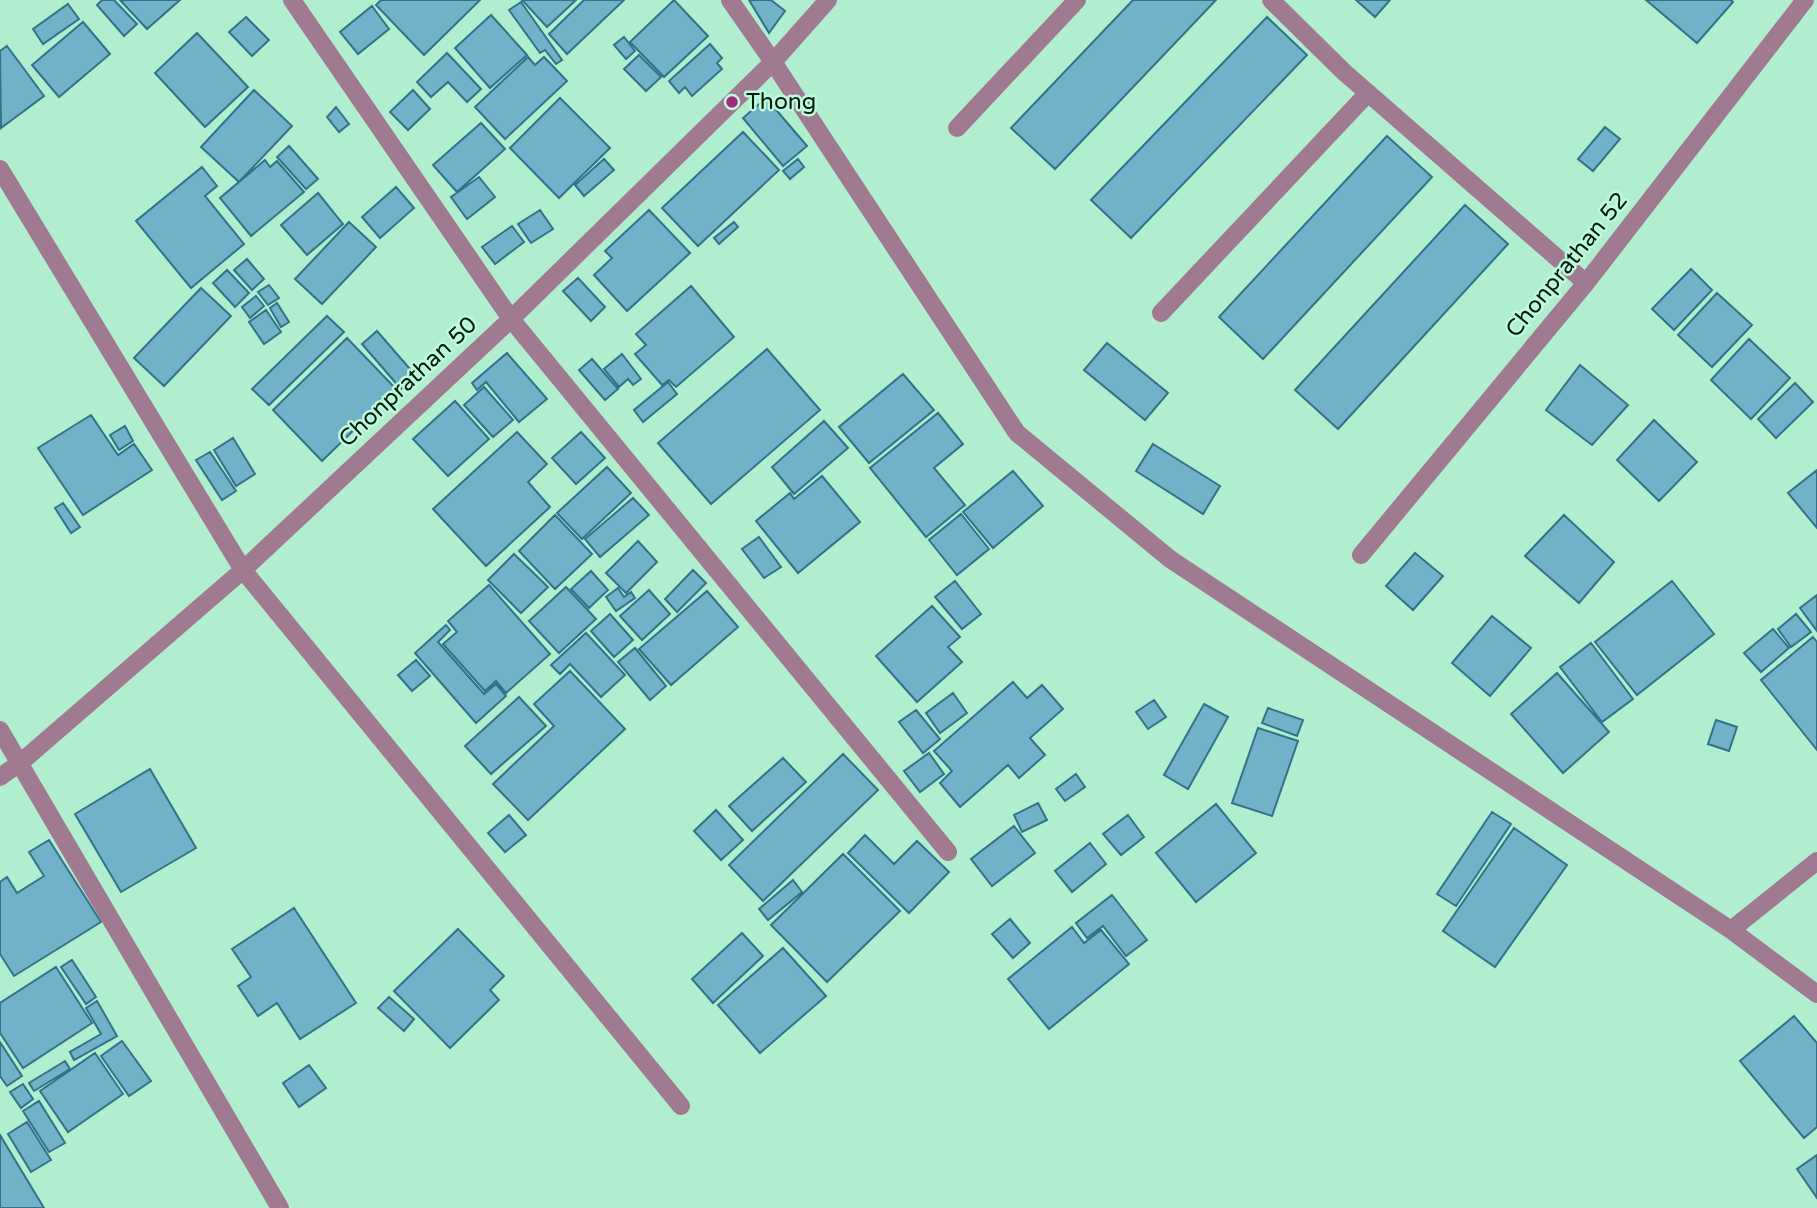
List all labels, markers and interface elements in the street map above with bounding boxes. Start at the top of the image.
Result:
place label: Thong [746,88,816,116]
marker: Thong [724,94,740,110]
street label: Chonprathan 52 [1500,187,1634,343]
street label: Chonprathan 50 [333,311,483,453]

